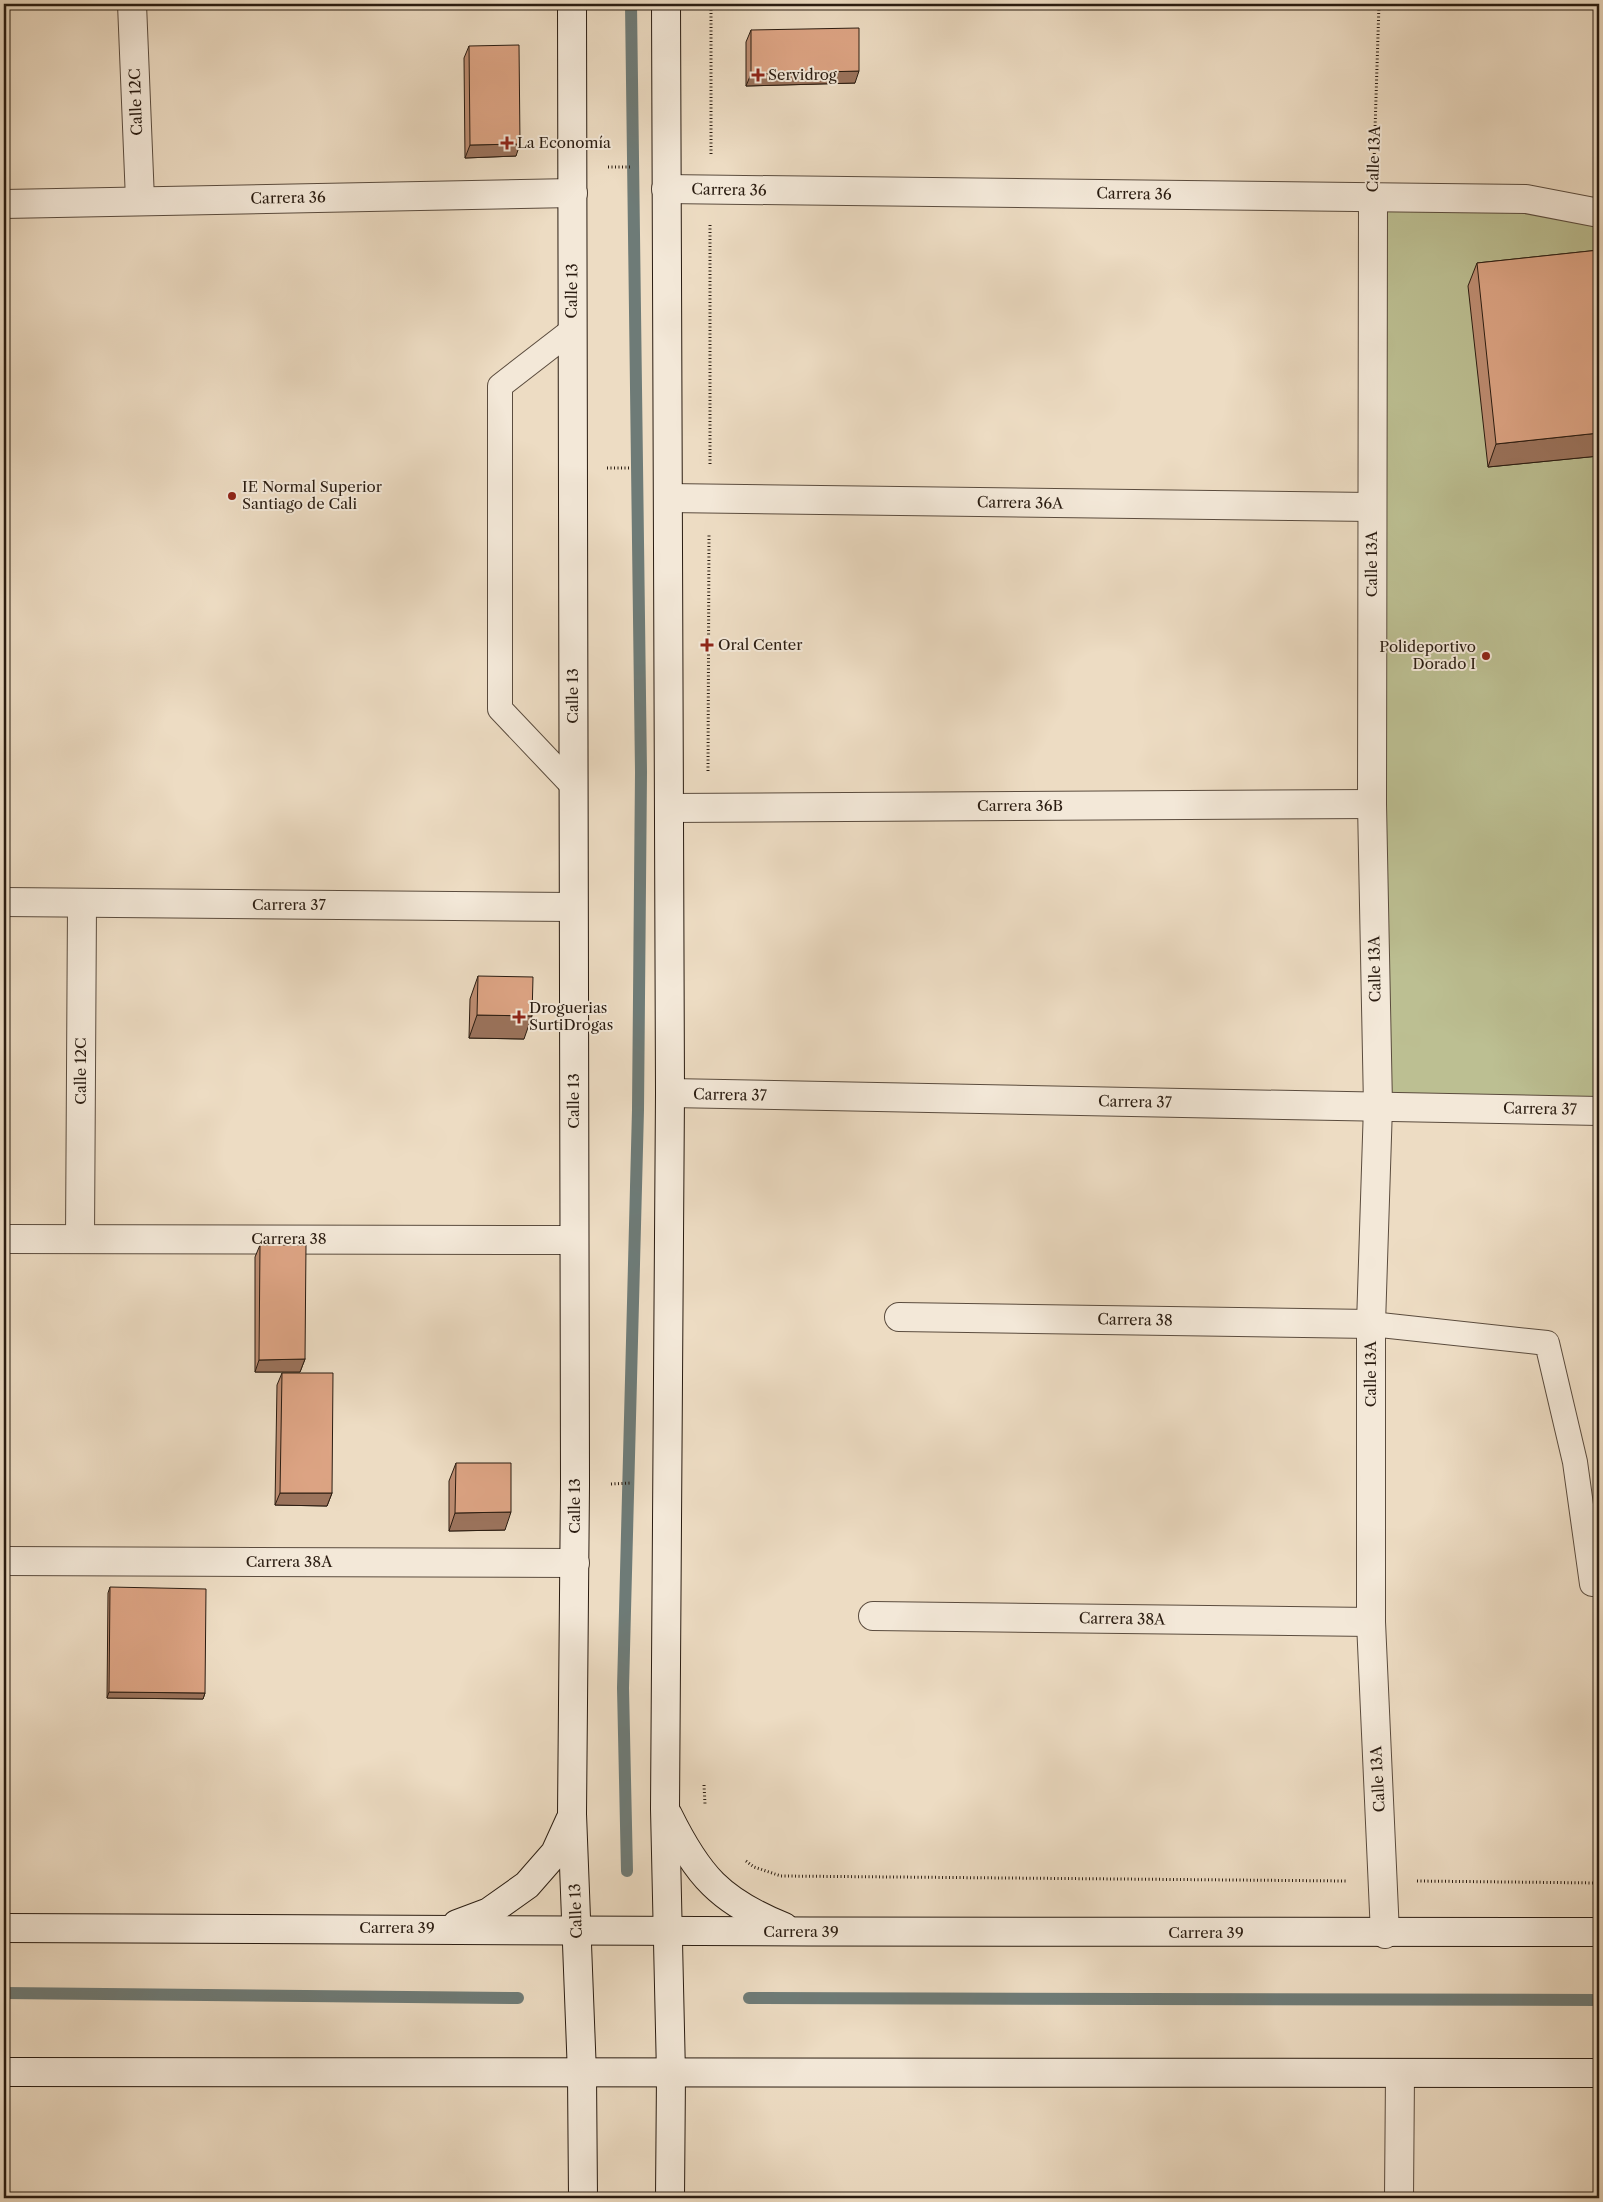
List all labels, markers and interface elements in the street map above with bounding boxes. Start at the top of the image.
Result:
place label: Servidrog [768,65,837,84]
street label: Calle 12C [125,68,146,136]
marker: Servidrog [752,69,764,81]
street label: Calle 13A [1363,125,1384,193]
place label: La Economía [517,133,611,152]
marker: La Economía [501,137,513,149]
street label: Carrera 36 [691,179,767,200]
street label: Carrera 36 [1096,183,1172,204]
street label: Carrera 36 [250,187,326,208]
street label: Calle 13 [562,263,581,319]
place label: IE Normal Superior Santiago de Cali [242,477,383,513]
marker: IE Normal Superior Santiago de Cali [226,490,238,502]
street label: Carrera 36A [977,492,1064,513]
street label: Calle 13A [1362,530,1381,597]
place label: Oral Center [718,635,803,654]
place label: Polideportivo Dorado I [1379,637,1476,673]
marker: Oral Center [700,638,714,652]
marker: Polideportivo Dorado I [1480,650,1492,662]
street label: Calle 13 [563,668,582,724]
street label: Carrera 36B [977,796,1063,815]
street label: Carrera 37 [252,895,327,914]
street label: Calle 13A [1364,935,1385,1002]
place label: Droguerias SurtiDrogas [529,998,613,1034]
marker: Droguerias SurtiDrogas [513,1011,525,1023]
street label: Calle 12C [71,1037,90,1105]
street label: Calle 13 [564,1073,583,1129]
street label: Carrera 37 [693,1084,768,1105]
street label: Carrera 37 [1098,1091,1173,1112]
street label: Carrera 37 [1503,1098,1578,1119]
street label: Carrera 38 [251,1229,327,1248]
street label: Carrera 38 [1097,1309,1173,1330]
street label: Calle 13A [1361,1340,1380,1407]
street label: Calle 13 [565,1478,584,1534]
street label: Carrera 38A [246,1552,333,1571]
street label: Carrera 38A [1079,1608,1166,1629]
street label: Calle 13A [1366,1744,1389,1813]
street label: Calle 13 [565,1883,586,1939]
street label: Carrera 39 [359,1918,435,1937]
street label: Carrera 39 [763,1922,839,1941]
street label: Carrera 39 [1168,1923,1244,1942]

